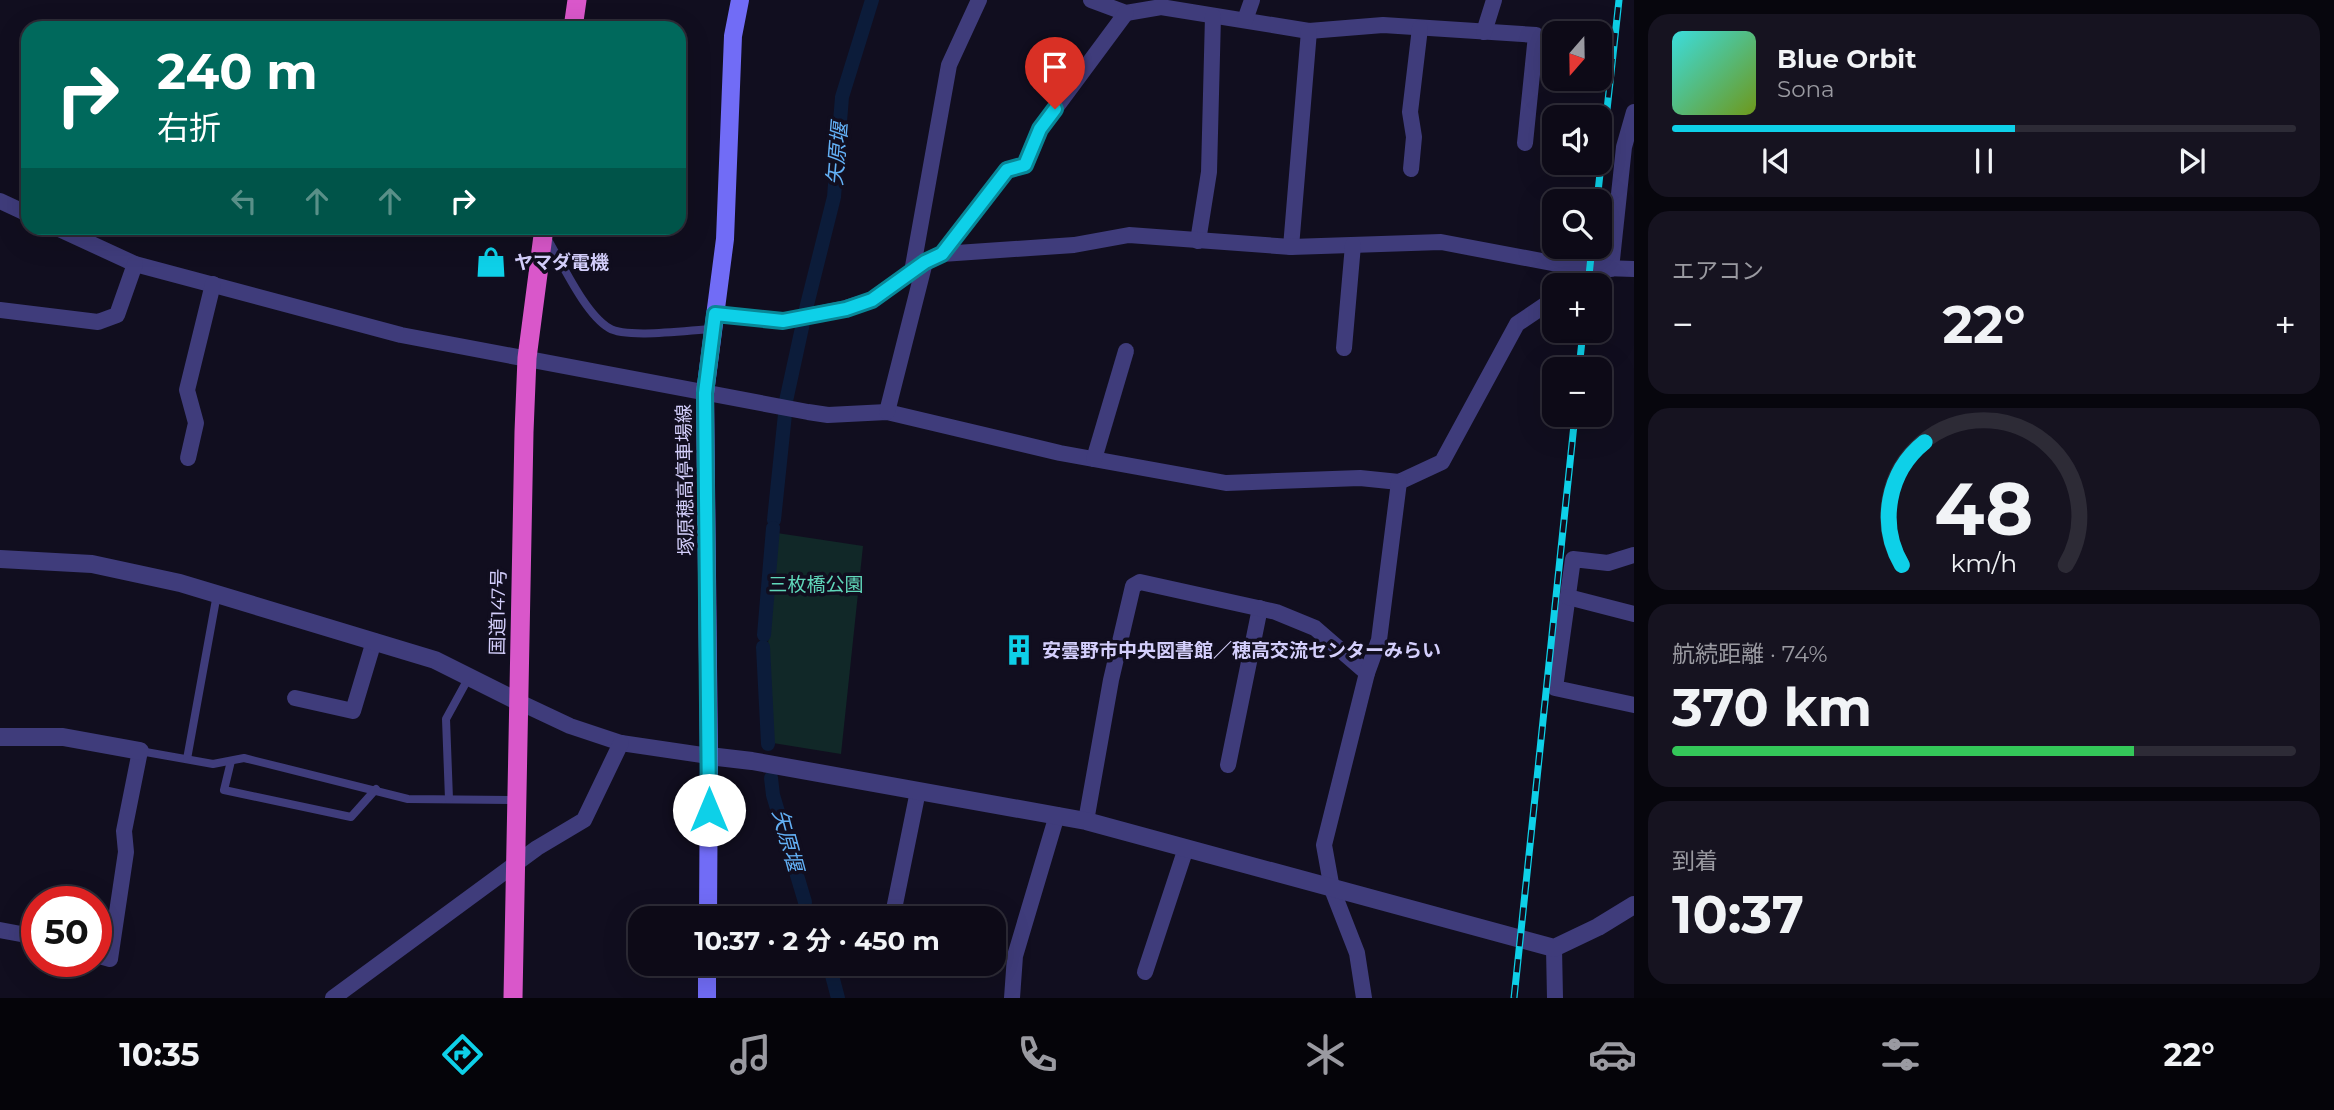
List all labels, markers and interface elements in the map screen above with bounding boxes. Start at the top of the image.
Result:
north arrow [1542,21,1612,91]
map controls [1542,21,1612,427]
pin [1025,37,1085,109]
text: 240 m [157,42,318,101]
text: Blue Orbit [1777,43,1916,75]
icon: arrive [1036,48,1074,86]
icon: right [42,49,133,140]
text: Sona [1777,75,1835,103]
button: sound [1542,105,1612,175]
text: 右折 [157,108,221,147]
water label: 矢原堰 [822,118,853,186]
icon: previous [1757,142,1795,180]
icon: pause [1965,142,2003,180]
icon: next [2173,142,2211,180]
icon: left [225,182,263,220]
icon: ahead [298,182,336,220]
icon: ahead [371,182,409,220]
icon: right [444,182,482,220]
button: search [1542,189,1612,259]
shop icon: ヤマダ電機 [474,245,508,279]
place label: ヤマダ電機 [514,251,609,274]
text: エアコン [1672,257,1764,285]
button: + [1542,273,1612,343]
text: 22° [1942,293,2026,356]
text: − [1672,301,1694,348]
text: + [2274,301,2296,348]
button: − [1542,357,1612,427]
street label: 塚原穂高停車場線 [672,404,698,556]
text: 48 [1935,465,2033,553]
text: km/h [1951,548,2017,578]
street label: 国道147号 [486,568,510,656]
park label: 三枚橋公園 [768,573,864,596]
building icon: 安曇野市中央図書館／穂高交流センターみらい [1002,633,1036,667]
place label: 安曇野市中央図書館／穂高交流センターみらい [1042,639,1441,662]
text: 航続距離 · 74% [1672,640,1827,668]
text: 370 km [1672,676,1872,739]
position arrow [672,773,746,847]
water label: 矢原堰 [768,806,809,878]
text: 到着 [1672,847,1718,875]
text: 10:37 [1672,883,1804,946]
speed limit sign: 50 [21,886,112,977]
text: 10:37 · 2 分 · 450 m [694,925,940,957]
icon: directions [438,1030,487,1079]
icon: music [726,1030,775,1079]
icon: phone [1013,1030,1062,1079]
icon: climate [1301,1030,1350,1079]
icon: car [1588,1030,1637,1079]
icon: filters [1876,1030,1925,1079]
text: 10:35 [119,1035,200,1074]
text: 22° [2164,1035,2215,1074]

